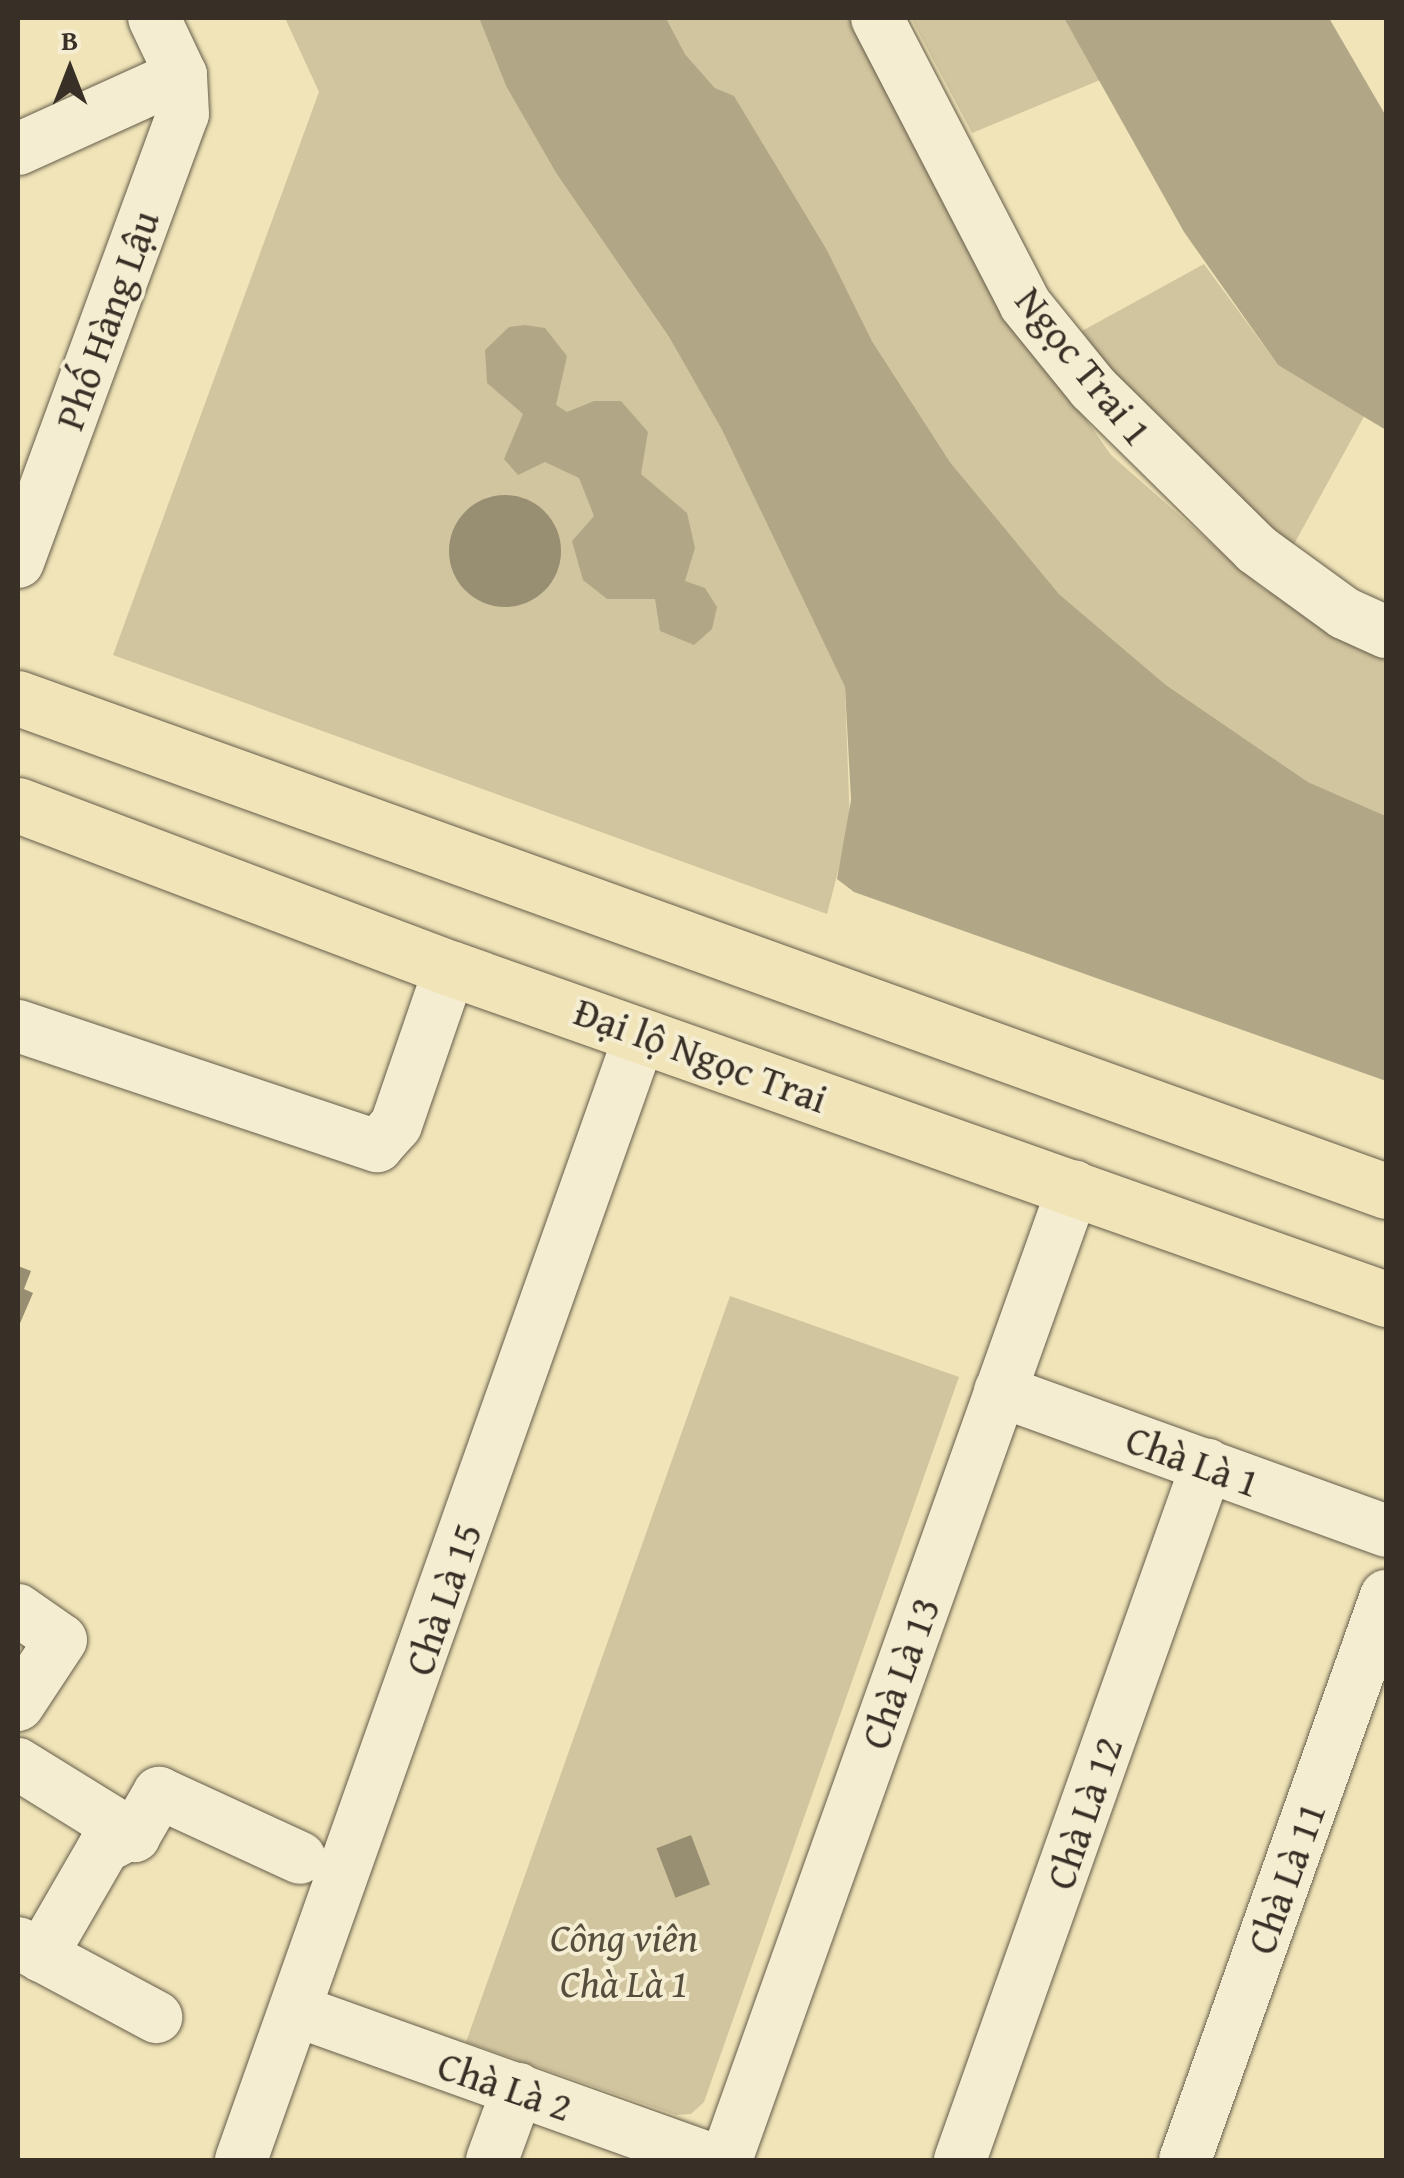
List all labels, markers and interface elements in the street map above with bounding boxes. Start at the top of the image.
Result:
text: B [61,19,79,60]
north arrow [20,20,120,120]
street label: Phố Hàng Lậu [45,204,169,436]
street label: Ngọc Trai 1 [1006,277,1162,455]
street label: Đại lộ Ngọc Trai [568,987,834,1123]
street label: Chà Là 1 [1120,1415,1266,1507]
street label: Chà Là 15 [395,1517,491,1681]
street label: Chà Là 13 [850,1591,950,1755]
street label: Chà Là 12 [1036,1731,1132,1895]
street label: Chà Là 11 [1236,1796,1336,1960]
park label: Công viên Chà Là 1 [550,1913,698,2007]
street label: Chà Là 2 [432,2041,578,2131]

